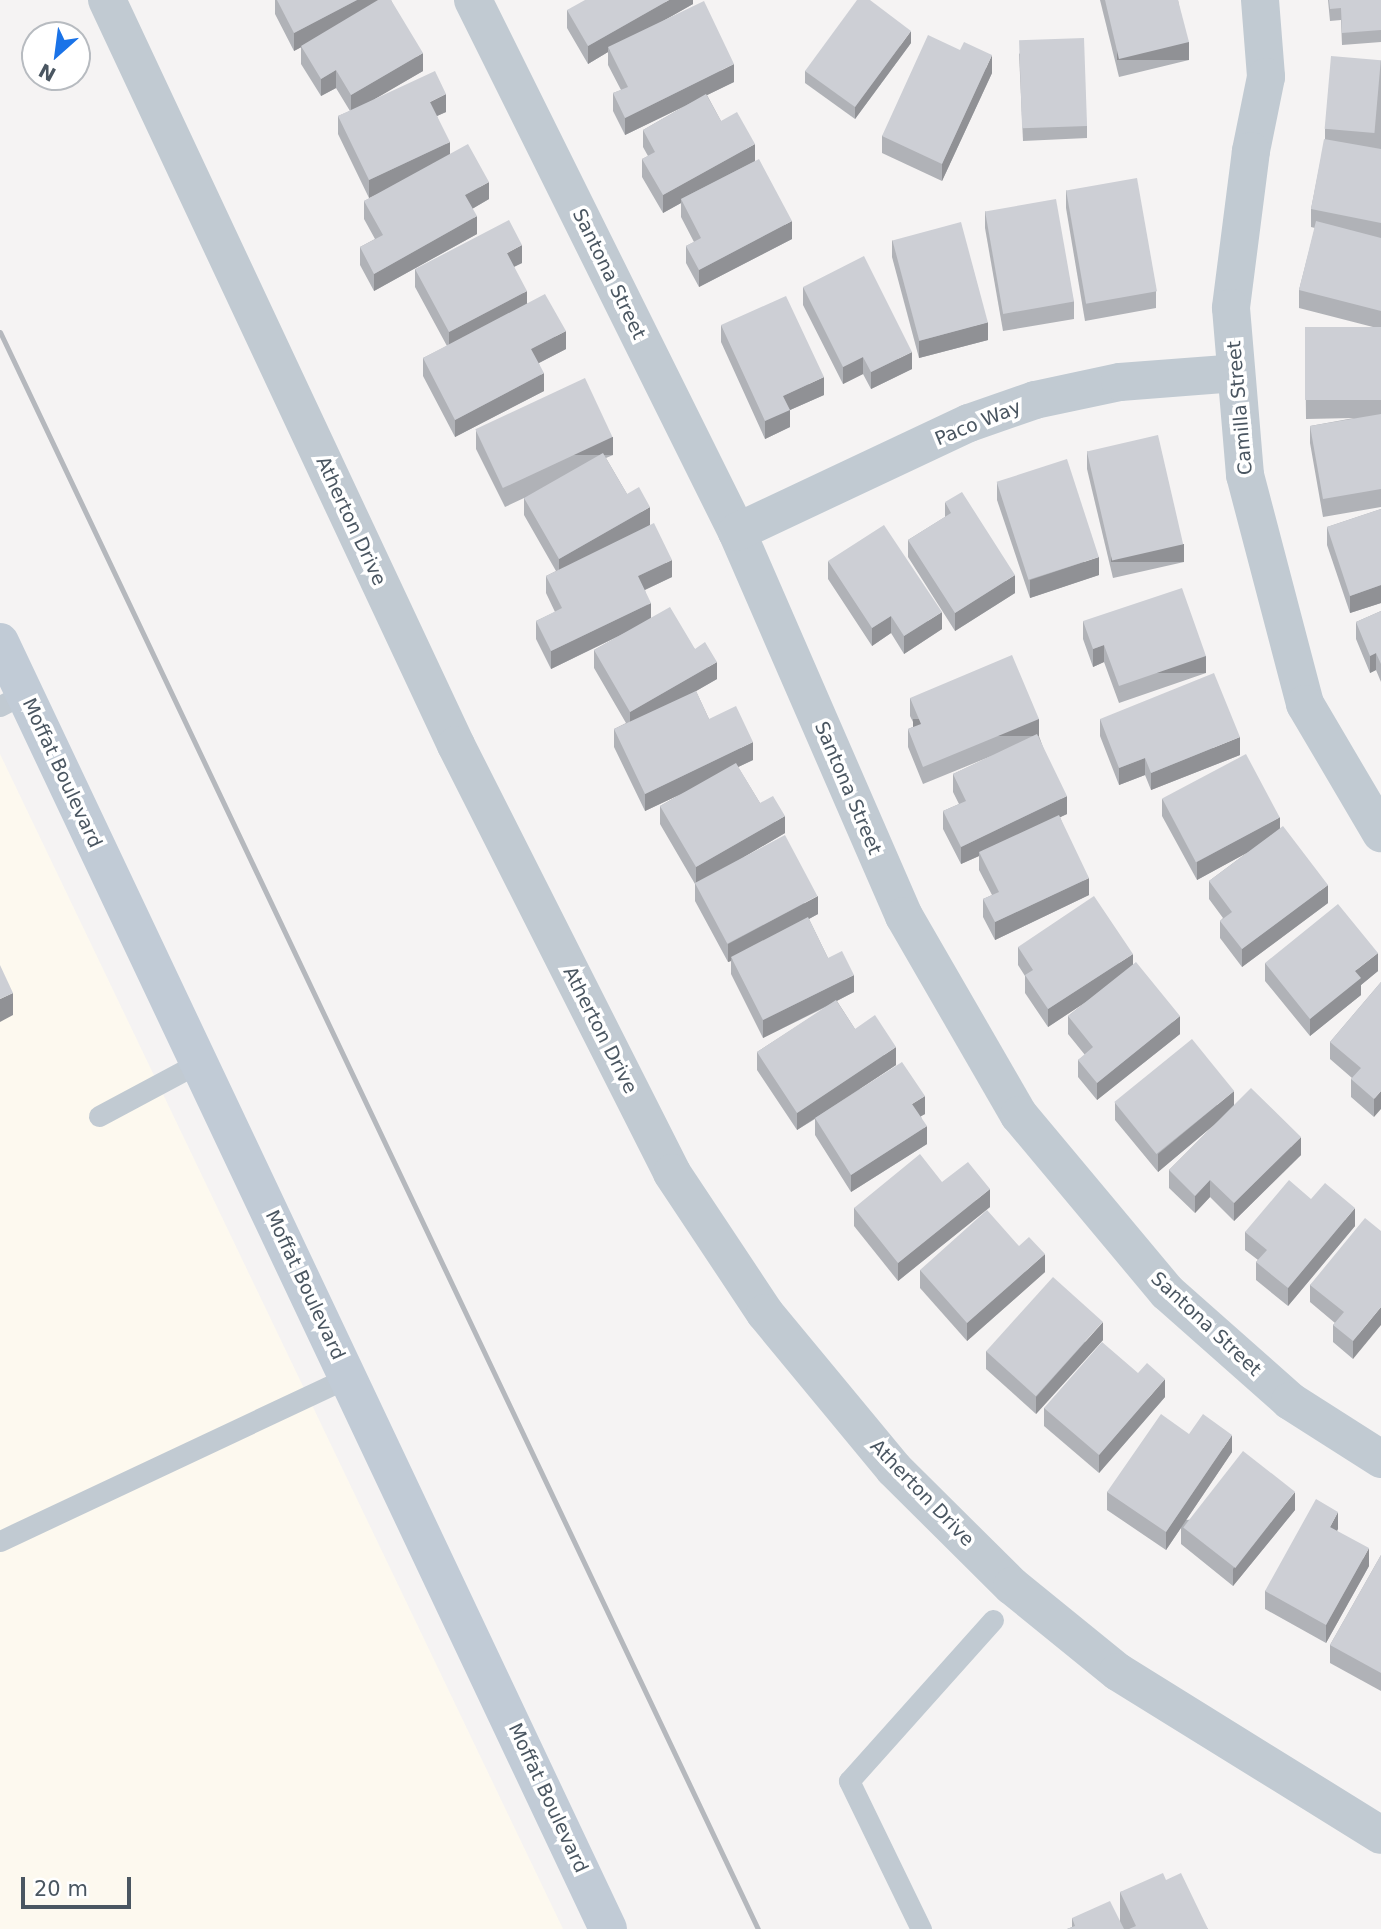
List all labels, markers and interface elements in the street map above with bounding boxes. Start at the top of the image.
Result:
north arrow [21,21,91,91]
text: N [35,59,59,86]
street label: Santona Street [568,205,650,343]
street label: Camilla Street [1223,340,1257,476]
street label: Paco Way [932,395,1024,451]
street label: Atherton Drive [311,453,391,589]
street label: Moffat Boulevard [17,695,107,851]
street label: Santona Street [810,718,886,858]
street label: Atherton Drive [558,963,642,1097]
street label: Moffat Boulevard [260,1207,350,1363]
street label: Santona Street [1146,1267,1266,1381]
street label: Atherton Drive [865,1435,979,1551]
street label: Moffat Boulevard [503,1720,593,1876]
scale bar [24,1862,135,1906]
text: 20 m [34,1877,88,1901]

